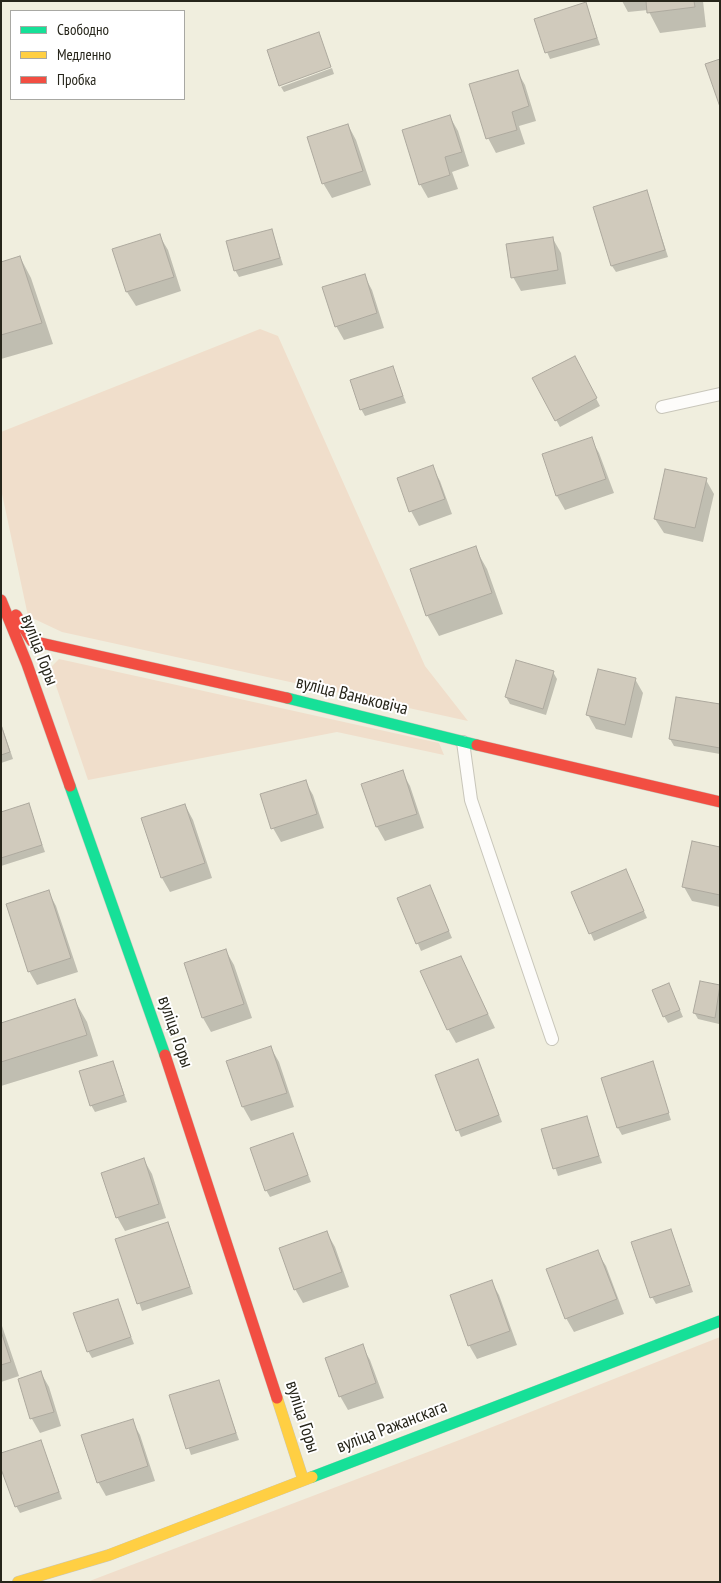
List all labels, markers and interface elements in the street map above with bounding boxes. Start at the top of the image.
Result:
legend [10,10,185,100]
text: Свободно [57,20,109,39]
text: Медленно [57,45,111,64]
text: Пробка [57,70,96,89]
street label: вуліца Горы [16,612,62,688]
street label: вуліца Ваньковіча [294,672,410,720]
street label: вуліца Горы [153,993,197,1071]
street label: вуліца Горы [280,1378,324,1456]
street label: вуліца Ражанскага [334,1396,450,1458]

